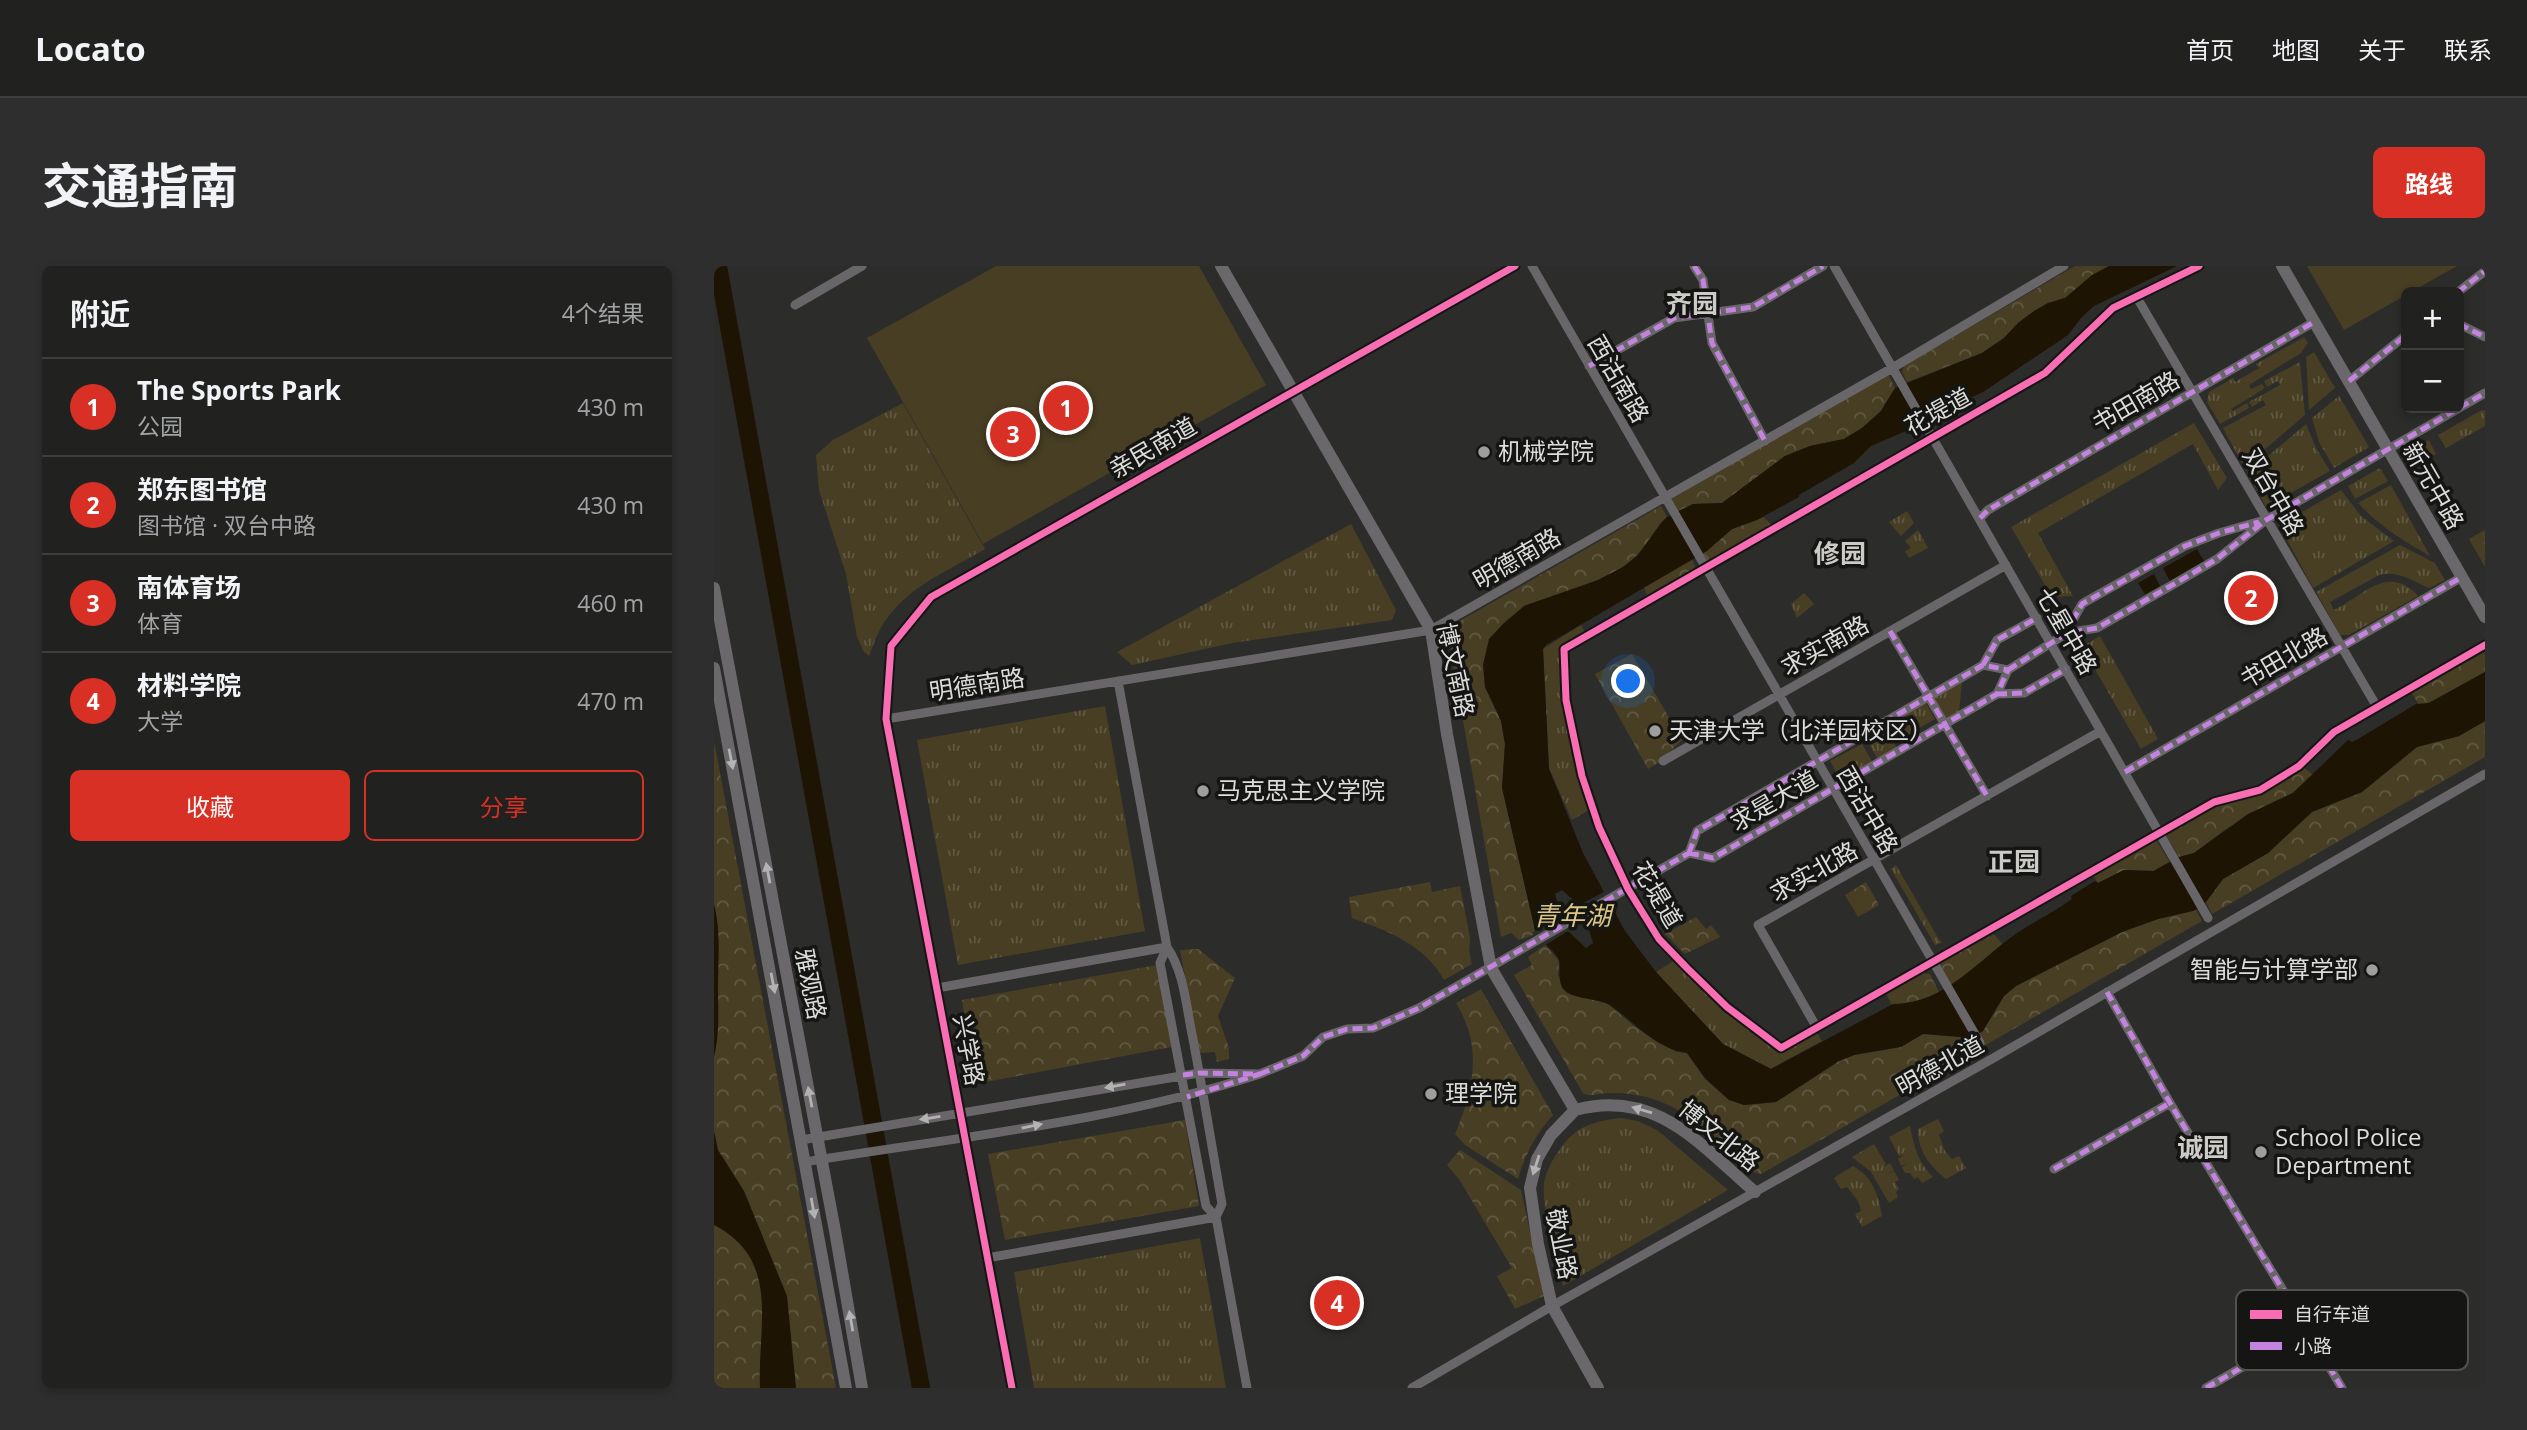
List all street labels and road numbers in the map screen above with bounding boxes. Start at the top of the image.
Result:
street label: 西沽南路 [1581,328,1658,428]
street label: 书田南路 [2085,362,2185,439]
street label: 花堤道 [1898,379,1977,443]
street label: 亲民南道 [1102,408,1202,485]
street label: 新元中路 [2396,435,2473,535]
street label: 双台中路 [2236,441,2313,541]
street label: 明德南路 [1466,519,1566,596]
street label: 七星中路 [2029,580,2106,680]
street label: 求实南路 [1774,607,1874,682]
street label: 书田北路 [2233,618,2333,695]
street label: 博文南路 [1430,619,1483,720]
street label: 明德南路 [927,660,1027,707]
street label: 西沽中路 [1830,759,1907,859]
street label: 求是大道 [1723,761,1823,838]
street label: 求实北路 [1763,833,1863,908]
street label: 花堤道 [1626,855,1691,934]
street label: 雅观路 [788,945,835,1022]
street label: 兴学路 [946,1011,993,1088]
street label: 明德北道 [1889,1027,1989,1102]
street label: 博文北路 [1672,1092,1768,1178]
street label: 敬业路 [1539,1205,1586,1282]

